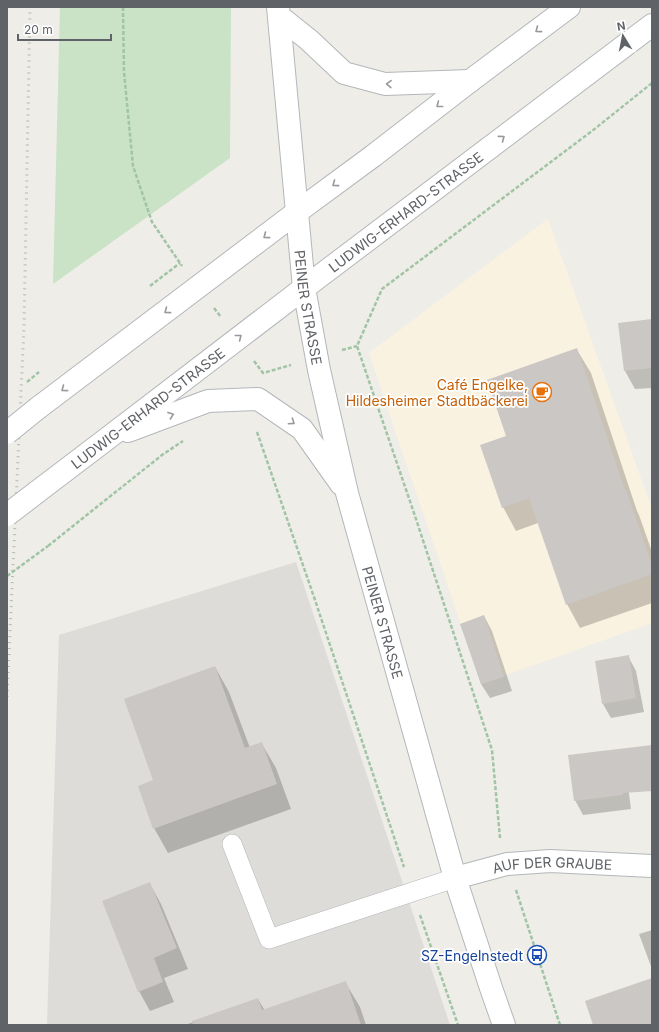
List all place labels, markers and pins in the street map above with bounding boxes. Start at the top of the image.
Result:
place label: Café Engelke, Hildesheimer Stadtbäckerei [346,376,528,409]
cafe icon: Café Engelke, Hildesheimer Stadtbäckerei [531,381,553,403]
bus stop icon: SZ-Engelnstedt [526,944,548,966]
place label: SZ-Engelnstedt [421,947,523,964]

